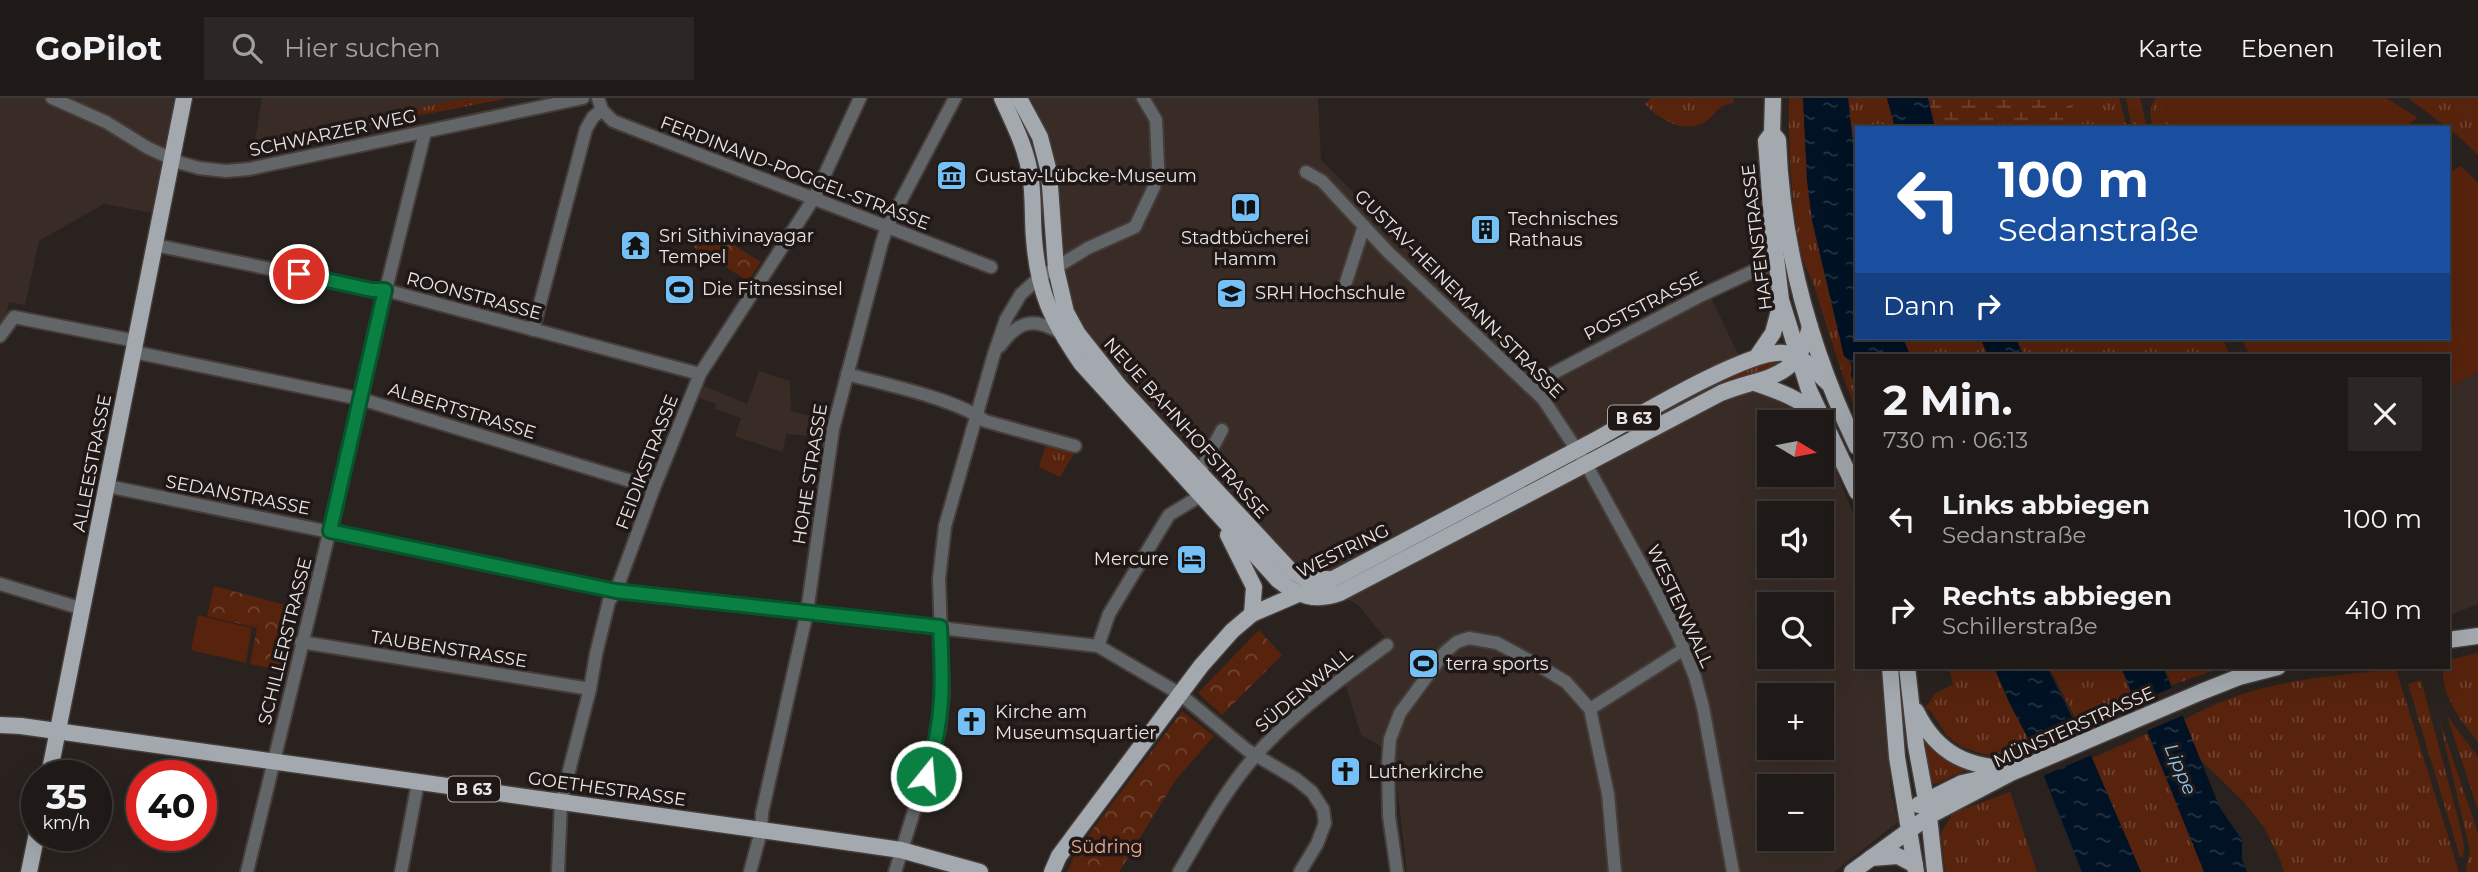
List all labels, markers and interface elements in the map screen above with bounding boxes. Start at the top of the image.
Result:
search box [204,17,694,80]
text: GoPilot [35,28,162,68]
icon: search [228,29,266,67]
text: Hier suchen [284,32,441,64]
text: Karte [2138,34,2203,63]
text: Ebenen [2241,34,2334,63]
text: Teilen [2372,34,2443,63]
street label: SCHWARZER WEG [247,105,419,161]
street label: FERDINAND-POGGEL-STRASSE [657,111,933,235]
text: 100 m [1998,150,2149,209]
icon: left [1883,154,1974,245]
museum icon: Gustav-Lübcke-Museum [935,159,969,193]
street label: HAFENSTRASSE [1737,163,1777,311]
place label: Gustav-Lübcke-Museum [975,165,1197,187]
street label: GUSTAV-HEINEMANN-STRASSE [1350,185,1568,403]
library icon: Stadtbücherei Hamm [1228,191,1262,225]
place label: Technisches Rathaus [1508,208,1618,251]
text: Sedanstraße [1998,210,2199,249]
building icon: Technisches Rathaus [1468,212,1502,246]
place label: Sri Sithivinayagar Tempel [659,225,814,268]
place label: Stadtbücherei Hamm [1181,227,1309,270]
temple icon: Sri Sithivinayagar Tempel [619,229,653,263]
pin [269,244,329,304]
icon: arrive [280,255,318,293]
street label: ROONSTRASSE [404,267,544,325]
street label: POSTSTRASSE [1580,267,1706,345]
sports icon: Die Fitnessinsel [662,272,696,306]
school or university icon: SRH Hochschule [1215,276,1249,310]
place label: Die Fitnessinsel [702,278,843,300]
place label: SRH Hochschule [1255,282,1405,304]
icon: right [1969,287,2007,325]
text: Dann [1883,290,1955,322]
street label: NEUE BAHNHOFSTRASSE [1099,333,1273,523]
text: 2 Min. [1883,374,2012,426]
button: close [2348,377,2422,451]
street label: ALBERTSTRASSE [385,378,539,444]
street label: FEIDIKSTRASSE [611,391,683,533]
street label: ALLEESTRASSE [68,392,116,534]
street label: HOHE STRASSE [788,402,832,546]
road number: B 63 [1608,406,1660,430]
north arrow [1757,410,1834,486]
map controls [1757,410,1834,851]
text: 730 m · 06:13 [1883,426,2028,454]
street label: SEDANSTRASSE [164,470,312,520]
text: Links abbiegen [1942,489,2150,521]
icon: left [1883,500,1921,538]
button: sound [1757,501,1834,578]
text: 100 m [2344,503,2422,535]
street label: WESTRING [1293,519,1393,583]
text: Sedanstraße [1942,521,2086,549]
street label: WESTENWALL [1642,541,1718,671]
hotel icon: Mercure [1175,542,1209,576]
place label: Mercure [1094,548,1169,570]
street label: SCHILLERSTRASSE [254,555,316,727]
text: Rechts abbiegen [1942,580,2172,612]
icon: right [1883,591,1921,629]
button: search [1757,592,1834,669]
text: 410 m [2344,594,2422,626]
text: Schillerstraße [1942,612,2098,640]
street label: TAUBENSTRASSE [369,626,529,672]
street label: SÜDENWALL [1251,643,1357,737]
sports icon: terra sports [1406,647,1440,681]
place label: terra sports [1446,653,1549,675]
street label: MÜNSTERSTRASSE [1990,682,2158,772]
button: + [1757,683,1834,760]
place label: Kirche am Museumsquartier [995,701,1157,744]
church icon: Kirche am Museumsquartier [955,705,989,739]
position arrow [889,739,963,813]
water label: Lippe [2159,740,2202,798]
church icon: Lutherkirche [1328,755,1362,789]
speed limit sign: 40 [126,760,217,851]
place label: Lutherkirche [1368,761,1484,783]
street label: GOETHESTRASSE [527,767,687,811]
button: − [1757,774,1834,851]
text: 35 [46,775,87,818]
road number: B 63 [448,776,500,802]
text: km/h [42,812,91,834]
park label: Südring [1071,836,1143,858]

